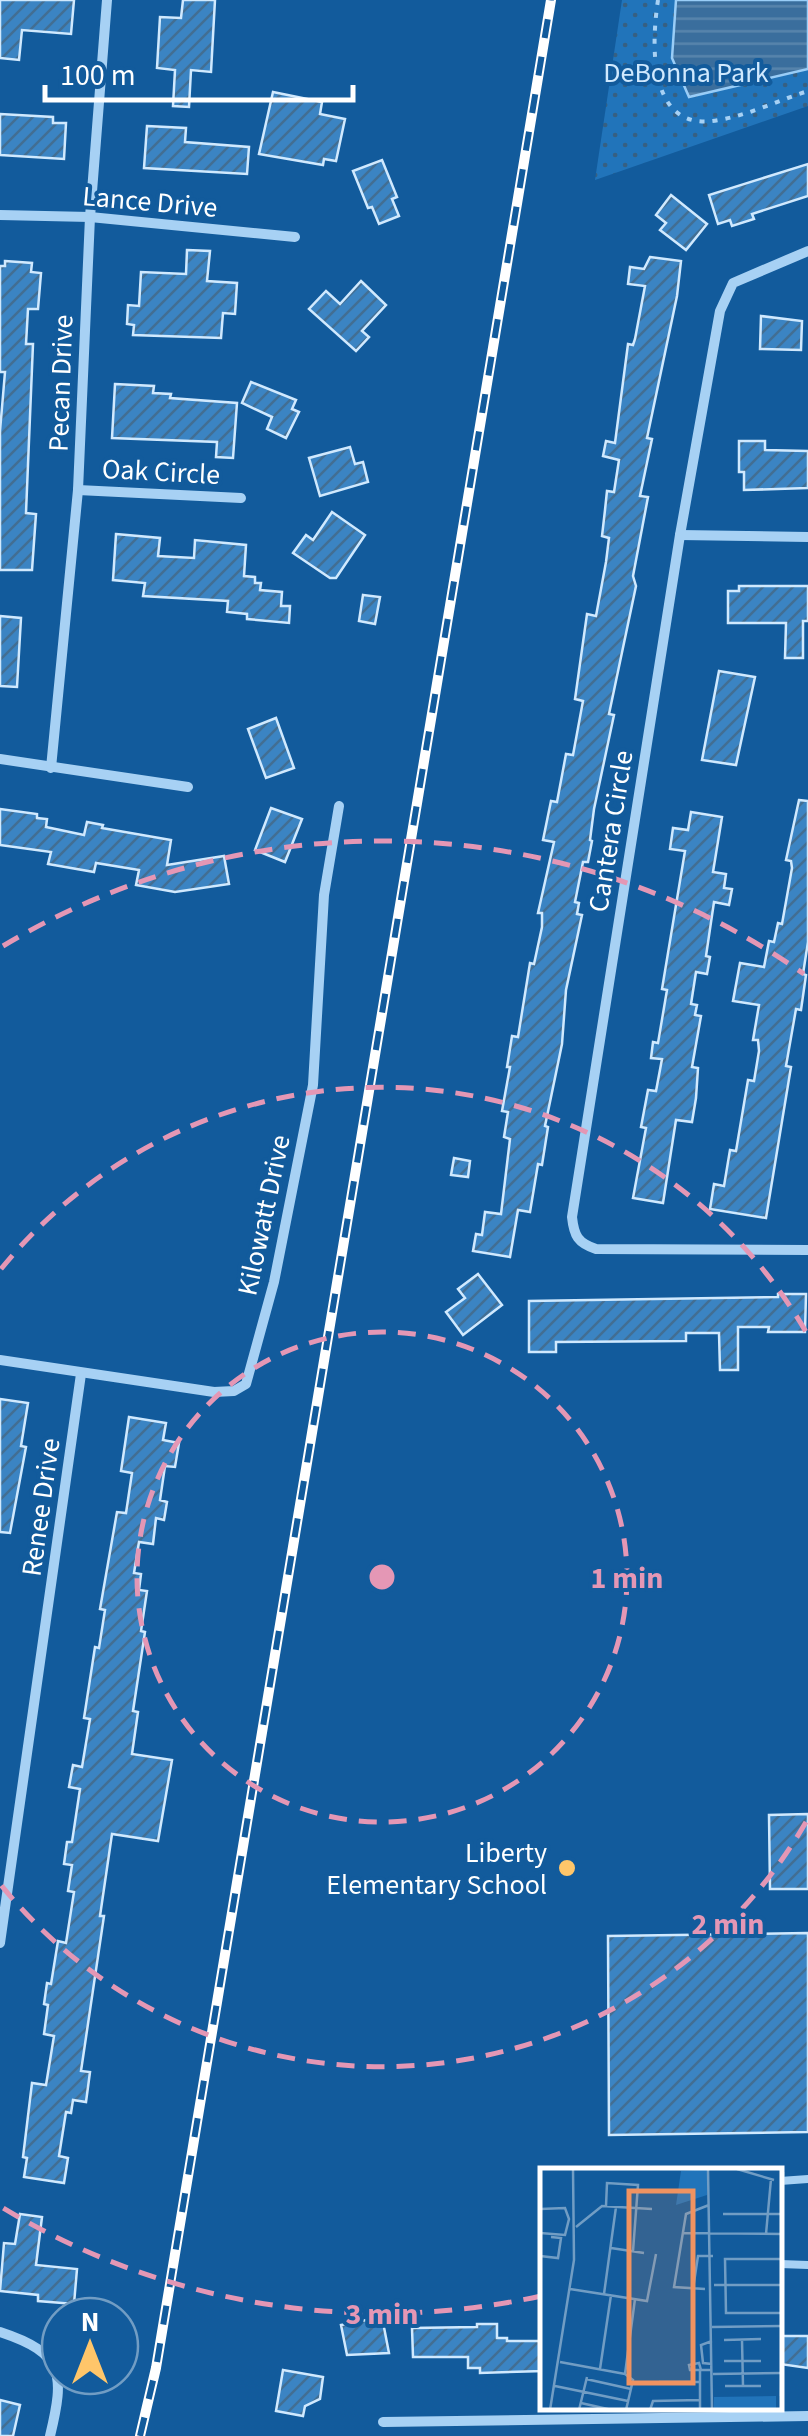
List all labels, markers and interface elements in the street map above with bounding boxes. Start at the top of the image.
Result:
scale bar [45,40,352,102]
park label: DeBonna Park [603,53,769,93]
text: 100 m [60,54,136,97]
street label: Lance Drive [81,176,219,228]
street label: Pecan Drive [39,314,83,452]
street label: Oak Circle [101,449,221,495]
street label: Cantera Circle [578,747,644,915]
street label: Kilowatt Drive [227,1131,301,1299]
street label: Renee Drive [12,1436,70,1579]
text: 1 min [591,1557,664,1600]
centre of rings [364,1559,400,1595]
place label: Liberty Elementary School [326,1833,547,1905]
marker: Liberty Elementary School [556,1857,578,1879]
text: 2 min [692,1903,765,1946]
inset map [540,2168,783,2411]
text: 3 min [346,2293,419,2336]
north arrow [40,2296,140,2396]
text: N [81,2302,99,2342]

